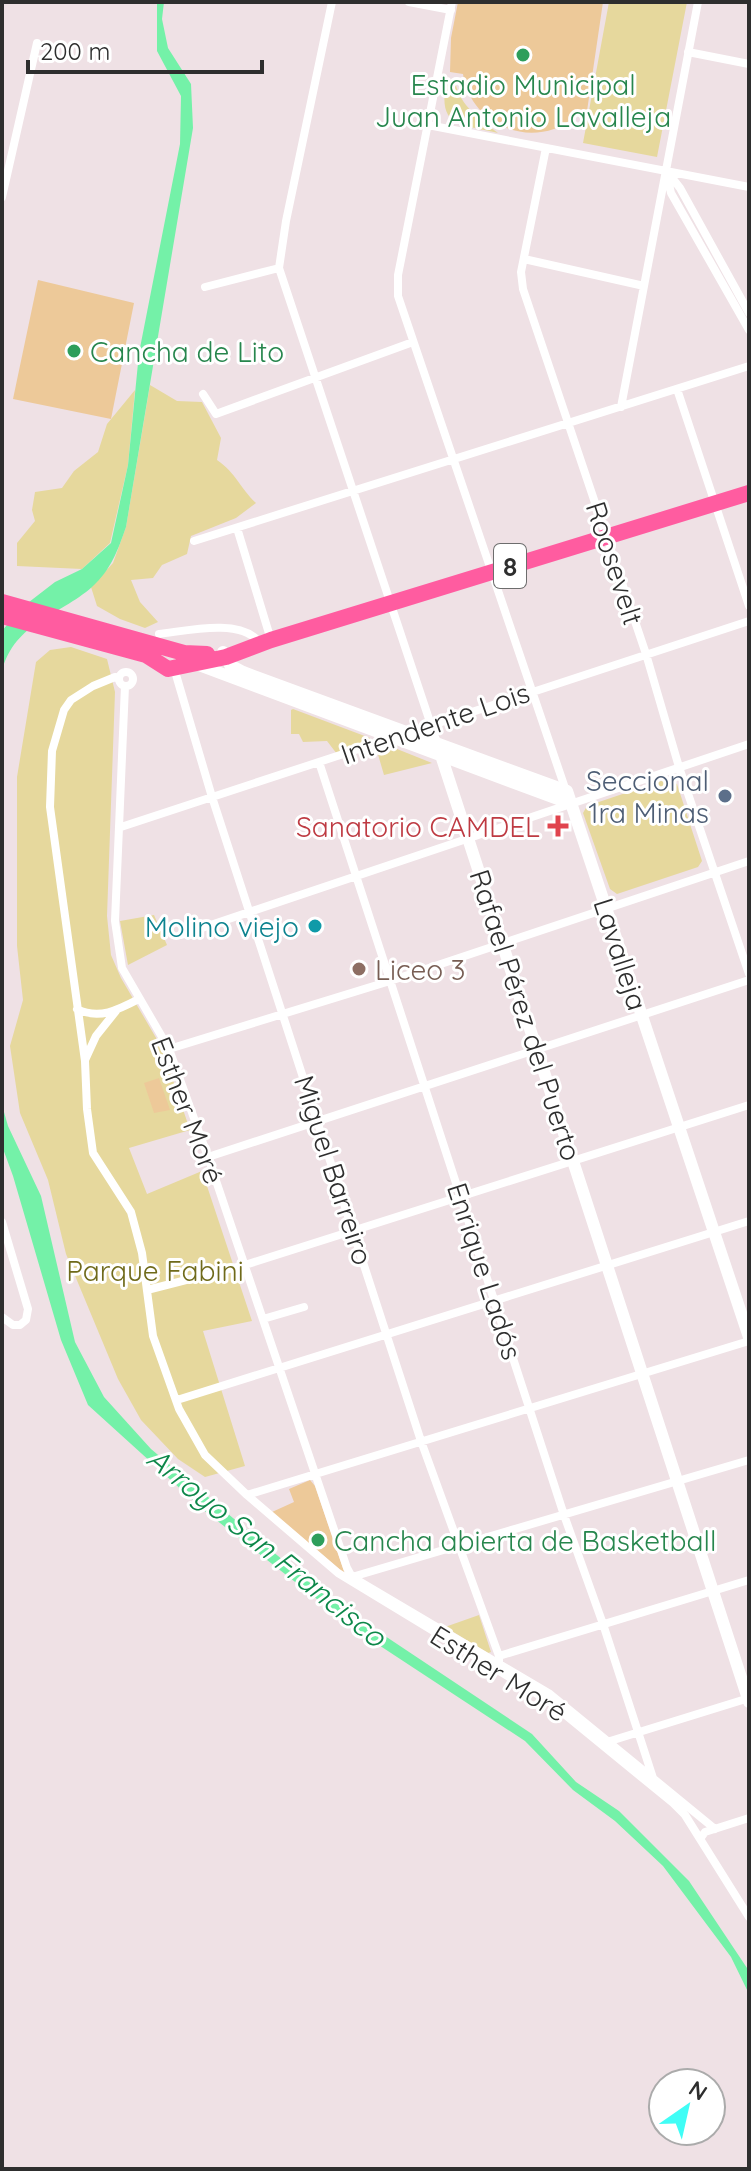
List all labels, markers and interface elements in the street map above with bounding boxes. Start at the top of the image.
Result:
scale bar [28,24,262,74]
text: 200 m [40,36,110,66]
marker: Estadio Municipal Juan Antonio Lavalleja [514,46,532,64]
place label: Estadio Municipal Juan Antonio Lavalleja [375,67,671,134]
place label: Cancha de Lito [90,334,284,369]
marker: Cancha de Lito [65,342,83,360]
street label: Roosevelt [579,497,651,629]
road number: 8 [494,544,526,588]
street label: Intendente Lois [336,674,534,772]
place label: Seccional 1ra Minas [586,763,709,830]
marker: Seccional 1ra Minas [716,787,734,805]
place label: Sanatorio CAMDEL [296,809,540,844]
marker: Sanatorio CAMDEL [547,815,569,837]
street label: Rafael Pérez del Puerto [462,865,590,1165]
street label: Lavalleja [586,893,656,1015]
place label: Molino viejo [145,909,299,944]
marker: Molino viejo [306,917,324,935]
place label: Liceo 3 [375,952,465,987]
marker: Liceo 3 [350,960,368,978]
street label: Esther Moré [144,1032,232,1188]
street label: Miguel Barreiro [287,1071,381,1269]
street label: Enrique Ladós [440,1178,530,1364]
park label: Parque Fabini [66,1253,244,1288]
water label: Arroyo San Francisco [140,1439,396,1656]
place label: Cancha abierta de Basketball [334,1523,716,1558]
marker: Cancha abierta de Basketball [309,1531,327,1549]
street label: Esther Moré [424,1617,574,1729]
north arrow [647,2067,727,2147]
text: N [684,2074,713,2107]

